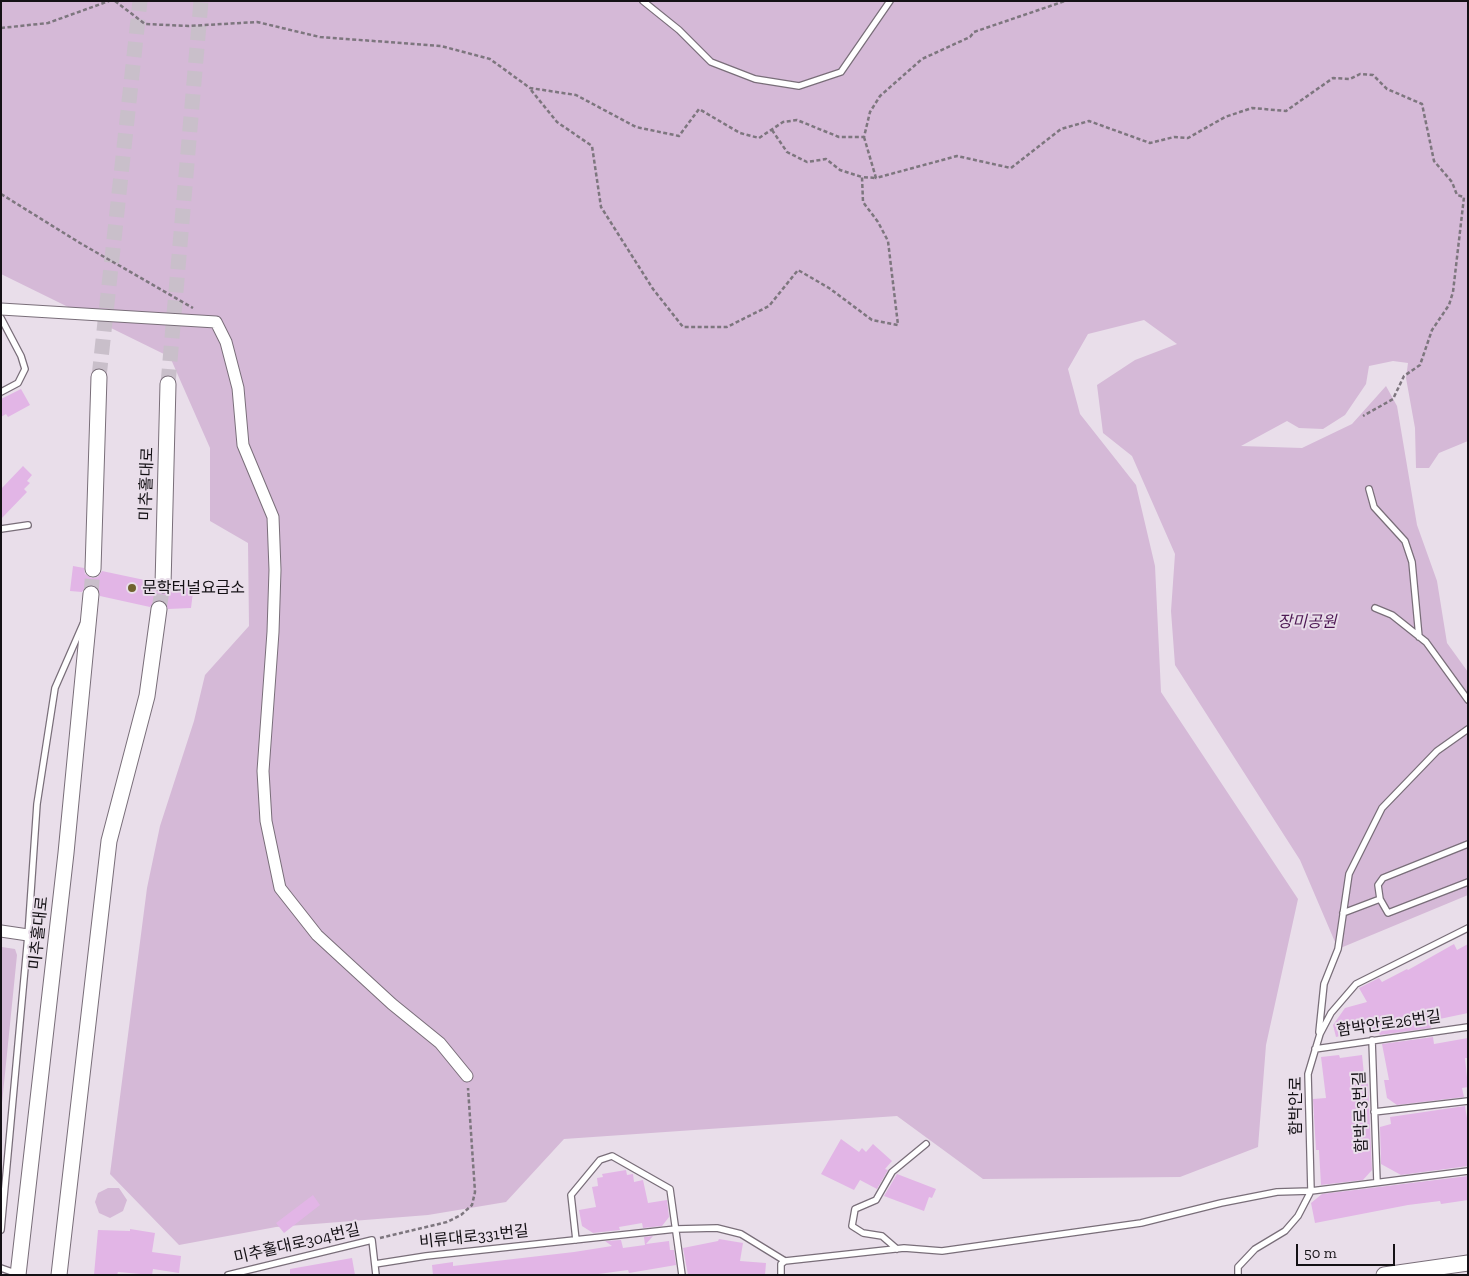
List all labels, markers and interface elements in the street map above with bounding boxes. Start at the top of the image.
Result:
street label: 미추홀대로 [136,447,158,521]
place label: 문학터널요금소 [142,578,245,598]
marker: 문학터널요금소 [126,582,138,594]
park label: 장미공원 [1278,612,1336,632]
street label: 미추홀대로 [26,895,52,971]
street label: 함박안로26번길 [1336,1007,1442,1041]
street label: 함박로3번길 [1350,1071,1372,1153]
street label: 함박안로 [1286,1077,1306,1135]
street label: 미추홀대로304번길 [232,1220,362,1268]
street label: 비류대로331번길 [418,1222,530,1252]
scale bar [1299,1234,1398,1266]
text: 50 m [1304,1244,1337,1262]

